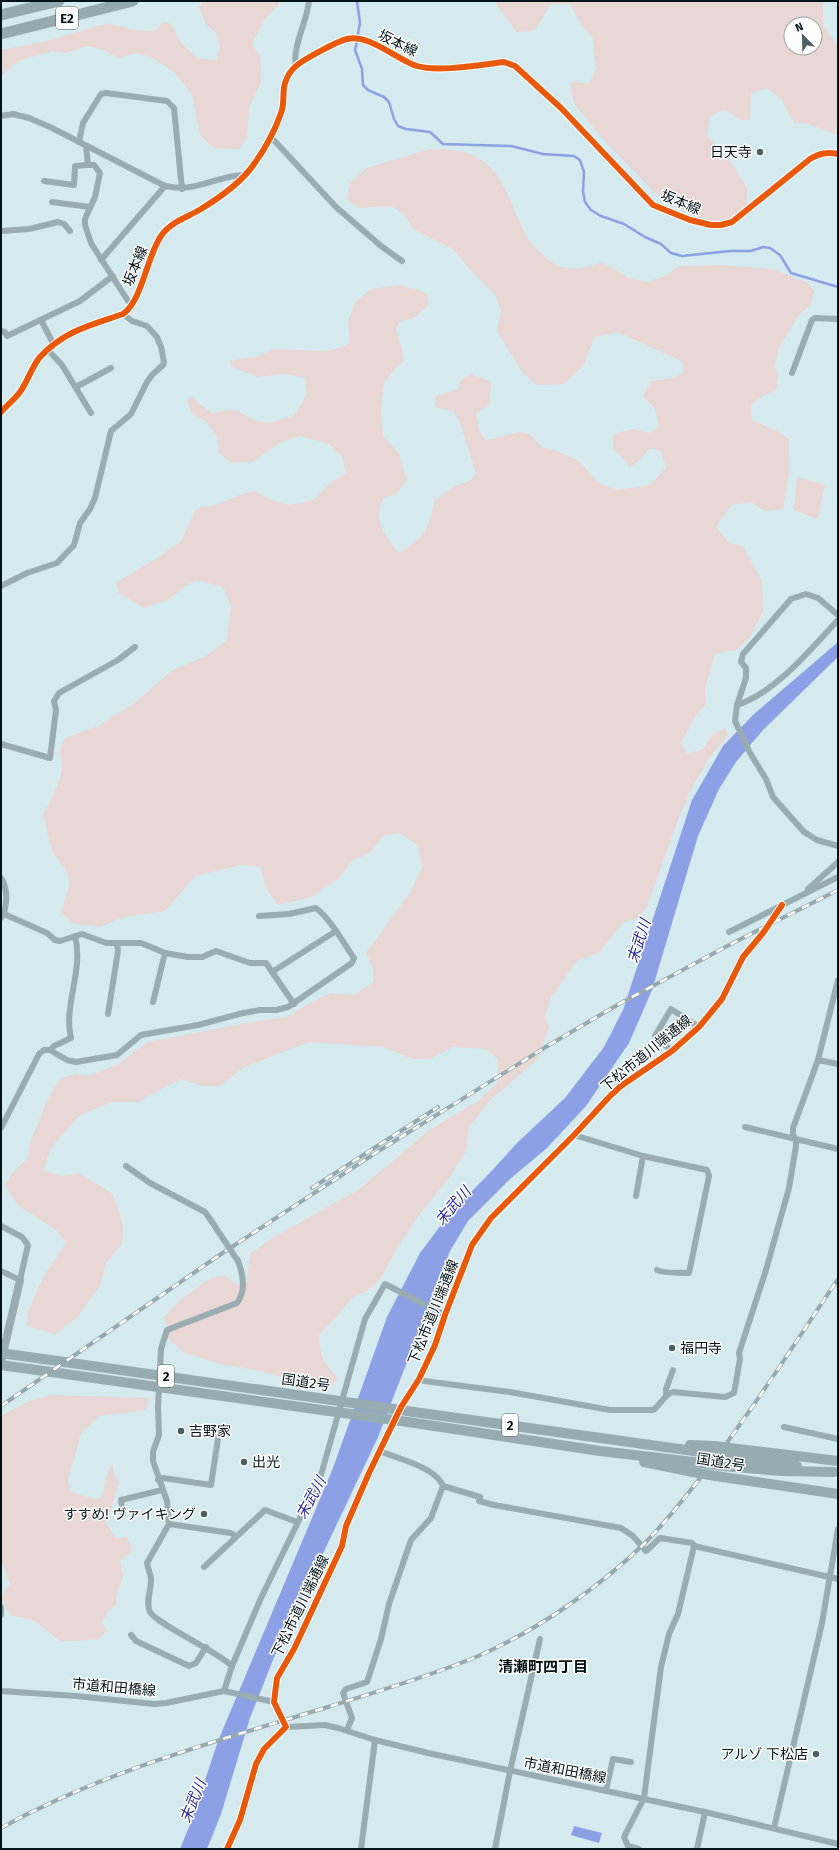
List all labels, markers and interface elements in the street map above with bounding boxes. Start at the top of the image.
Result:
road number: E2 [56,7,78,29]
north arrow [783,16,823,56]
text: N [793,20,805,35]
street label: 坂本線 [375,27,420,60]
place label: 日天寺 [710,144,752,161]
marker: 日天寺 [755,147,765,157]
street label: 坂本線 [658,187,703,218]
street label: 坂本線 [120,244,151,289]
water label: 末武川 [623,915,655,965]
street label: 下松市道川端通線 [597,1012,695,1095]
water label: 末武川 [431,1182,476,1229]
street label: 下松市道川端通線 [405,1257,462,1367]
place label: 福円寺 [680,1340,722,1357]
marker: 福円寺 [667,1343,677,1353]
road number: 2 [158,1365,174,1387]
street label: 国道2号 [281,1371,331,1394]
road number: 2 [502,1414,518,1436]
place label: 吉野家 [189,1423,231,1440]
marker: 吉野家 [176,1426,186,1436]
street label: 国道2号 [695,1450,746,1475]
place label: 出光 [252,1454,280,1471]
marker: 出光 [239,1457,249,1467]
water label: 末武川 [292,1472,331,1522]
place label: すすめ! ヴァイキング [63,1506,196,1523]
marker: すすめ! ヴァイキング [199,1509,209,1519]
street label: 下松市道川端通線 [268,1552,333,1660]
district label: 清瀬町四丁目 [498,1658,588,1676]
street label: 市道和田橋線 [71,1675,157,1700]
place label: アルゾ 下松店 [720,1746,808,1763]
marker: アルゾ 下松店 [811,1749,821,1759]
street label: 市道和田橋線 [522,1754,608,1787]
water label: 末武川 [176,1775,211,1825]

